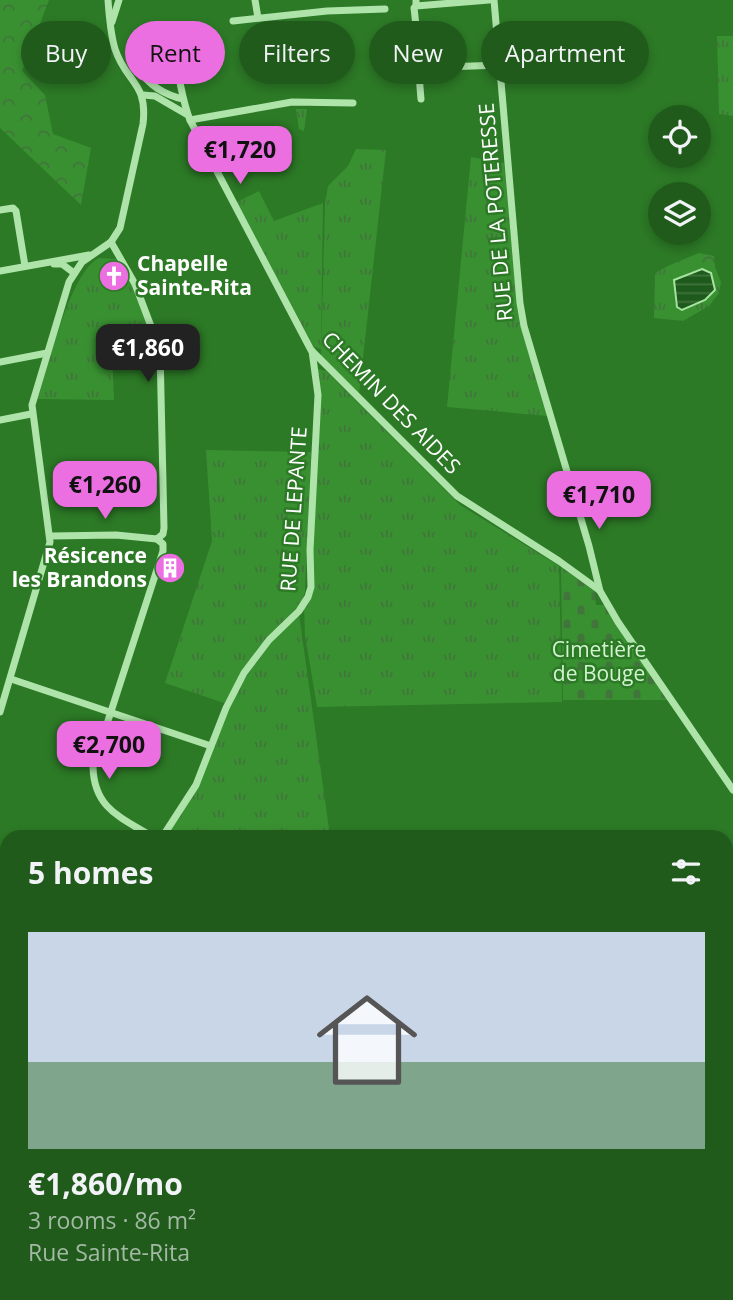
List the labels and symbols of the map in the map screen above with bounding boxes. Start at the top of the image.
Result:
street label: RUE DE LA POTERESSE [472,102,518,322]
pin: €1,720 [183,127,297,186]
place label: Chapelle Sainte-Rita [137,249,252,301]
church icon: Chapelle Sainte-Rita [97,259,131,293]
pin: €1,860 [91,324,205,384]
street label: CHEMIN DES AIDES [316,325,467,480]
street label: RUE DE LEPANTE [273,425,313,592]
pin: €1,260 [48,462,162,521]
pin: €1,710 [542,472,656,531]
place label: Résicence les Brandons [12,541,147,593]
building icon: Résicence les Brandons [153,551,187,585]
park label: Cimetière de Bouge [552,635,646,687]
pin: €2,700 [52,722,166,781]

